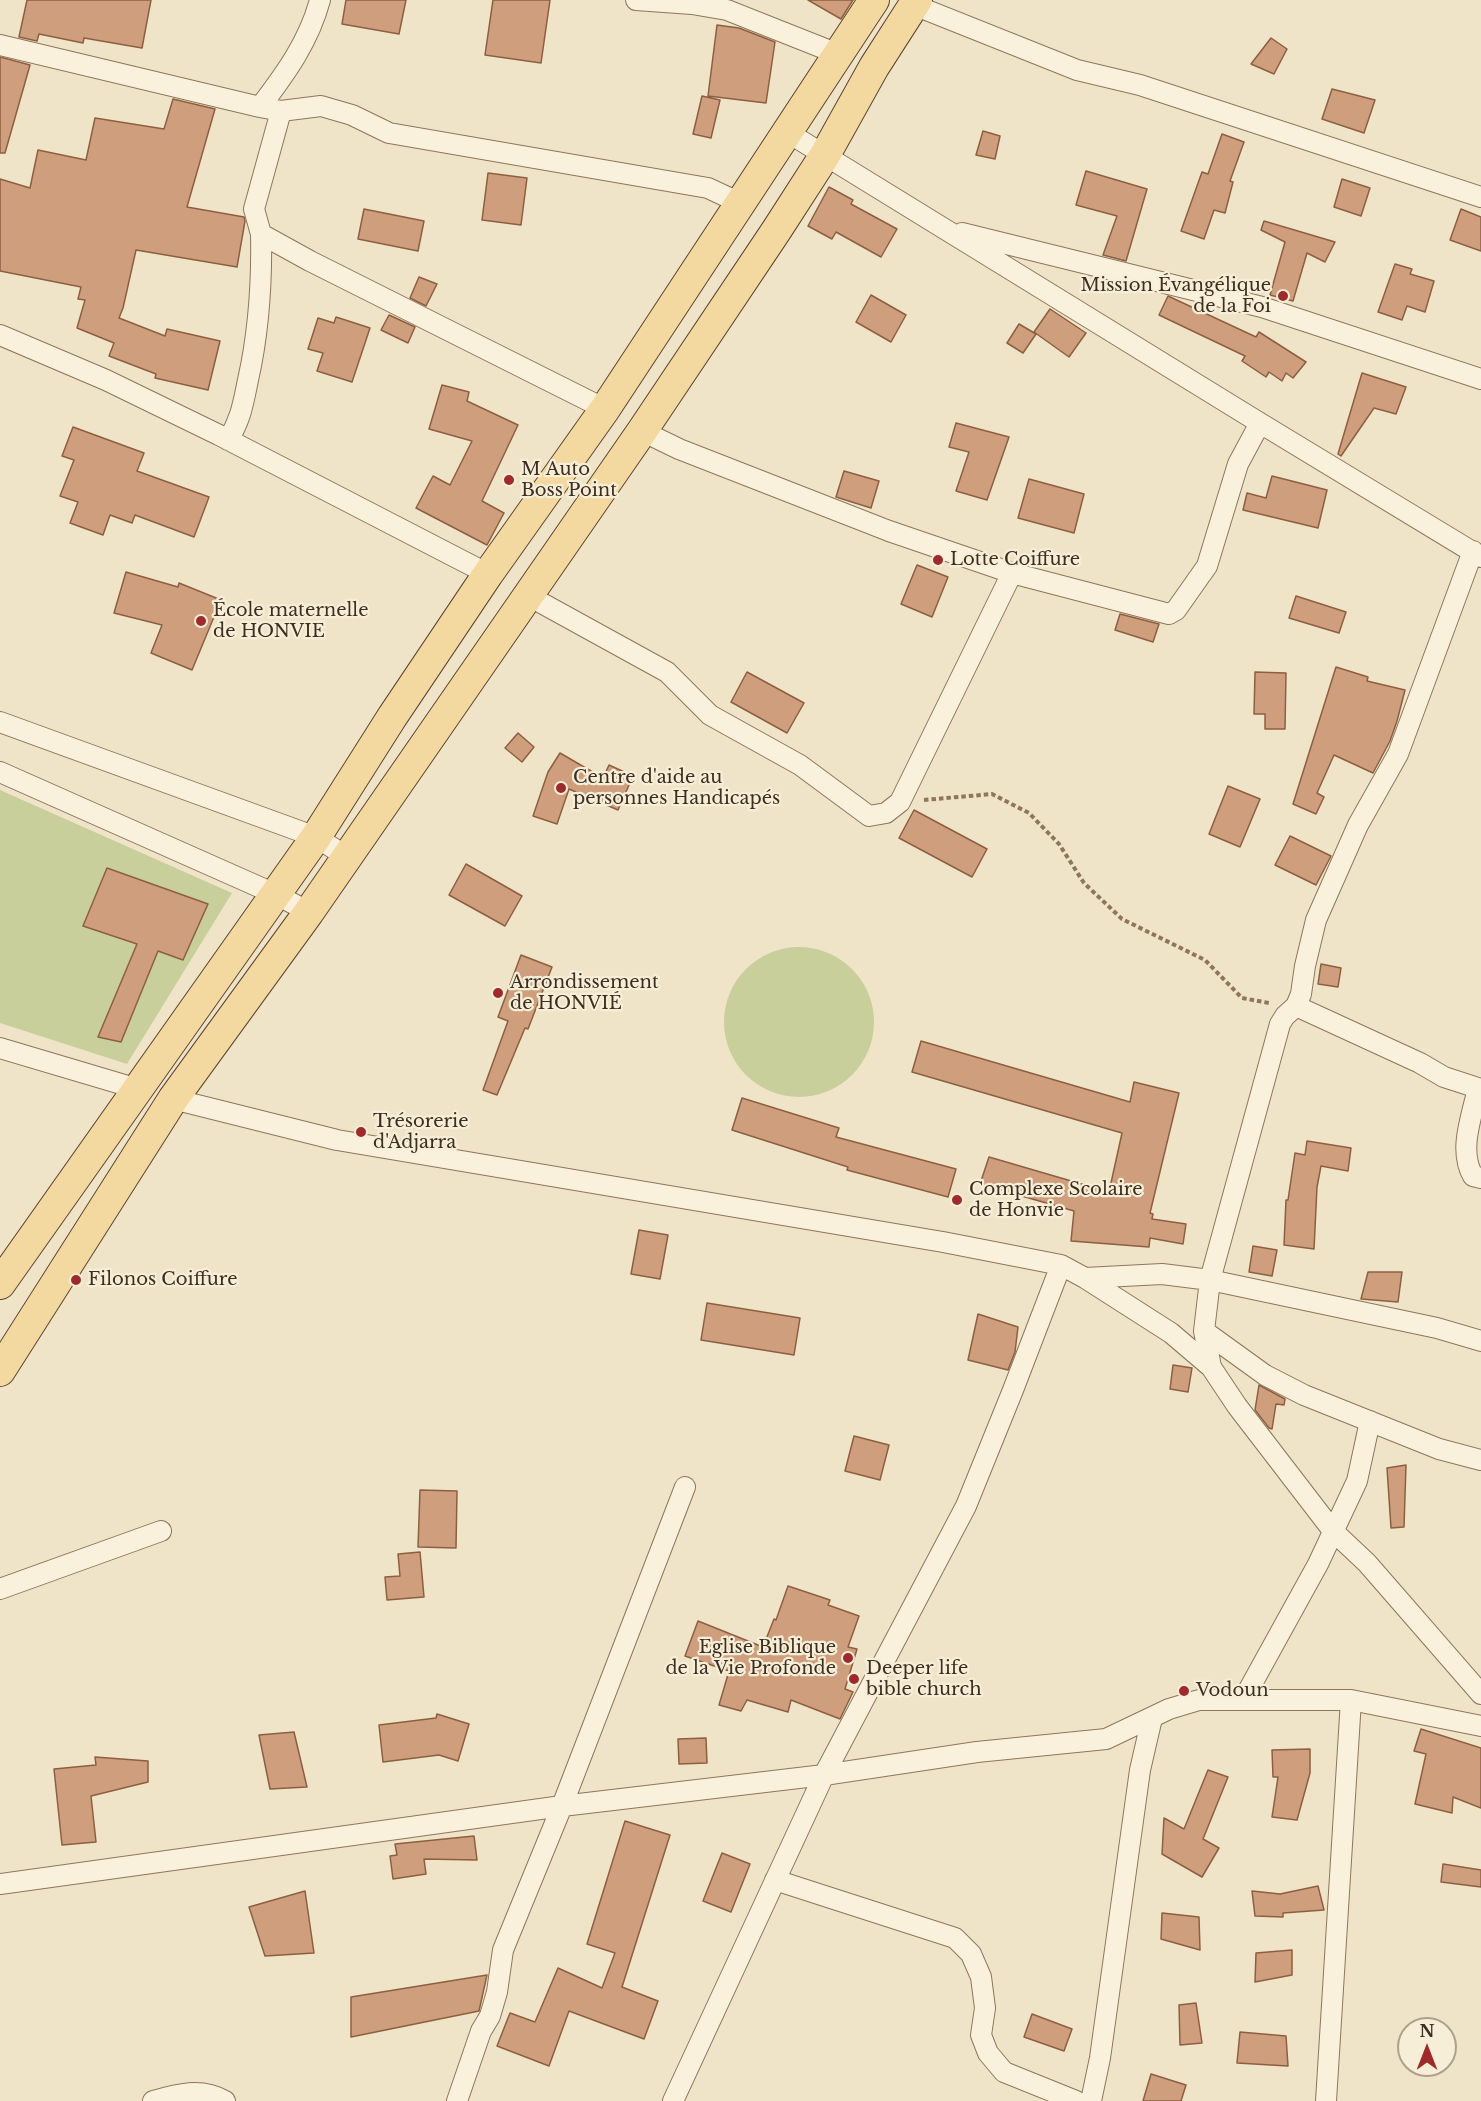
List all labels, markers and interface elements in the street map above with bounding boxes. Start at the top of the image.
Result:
place label: Mission Évangélique de la Foi [1080,275,1271,318]
marker: Mission Évangélique de la Foi [1276,289,1290,303]
place label: M Auto Boss Point [521,459,617,502]
marker: M Auto Boss Point [502,473,516,487]
place label: Lotte Coiffure [950,549,1080,571]
marker: Lotte Coiffure [931,553,945,567]
place label: École maternelle de HONVIE [213,600,369,642]
marker: École maternelle de HONVIE [194,614,208,628]
place label: Centre d'aide au personnes Handicapés [573,767,780,810]
marker: Centre d'aide au personnes Handicapés [554,781,568,795]
place label: Arrondissement de HONVIÉ [510,972,659,1014]
marker: Arrondissement de HONVIÉ [491,986,505,1000]
place label: Trésorerie d'Adjarra [373,1111,469,1154]
marker: Trésorerie d'Adjarra [354,1125,368,1139]
place label: Complexe Scolaire de Honvie [969,1179,1143,1222]
marker: Complexe Scolaire de Honvie [950,1193,964,1207]
place label: Filonos Coiffure [88,1269,238,1291]
marker: Filonos Coiffure [69,1273,83,1287]
place label: Eglise Biblique de la Vie Profonde [665,1637,836,1680]
marker: Eglise Biblique de la Vie Profonde [841,1651,855,1665]
place label: Deeper life bible church [866,1658,982,1700]
marker: Deeper life bible church [847,1672,861,1686]
place label: Vodoun [1196,1680,1269,1702]
marker: Vodoun [1177,1684,1191,1698]
north arrow [1397,2017,1457,2077]
text: N [1419,2021,1435,2041]

